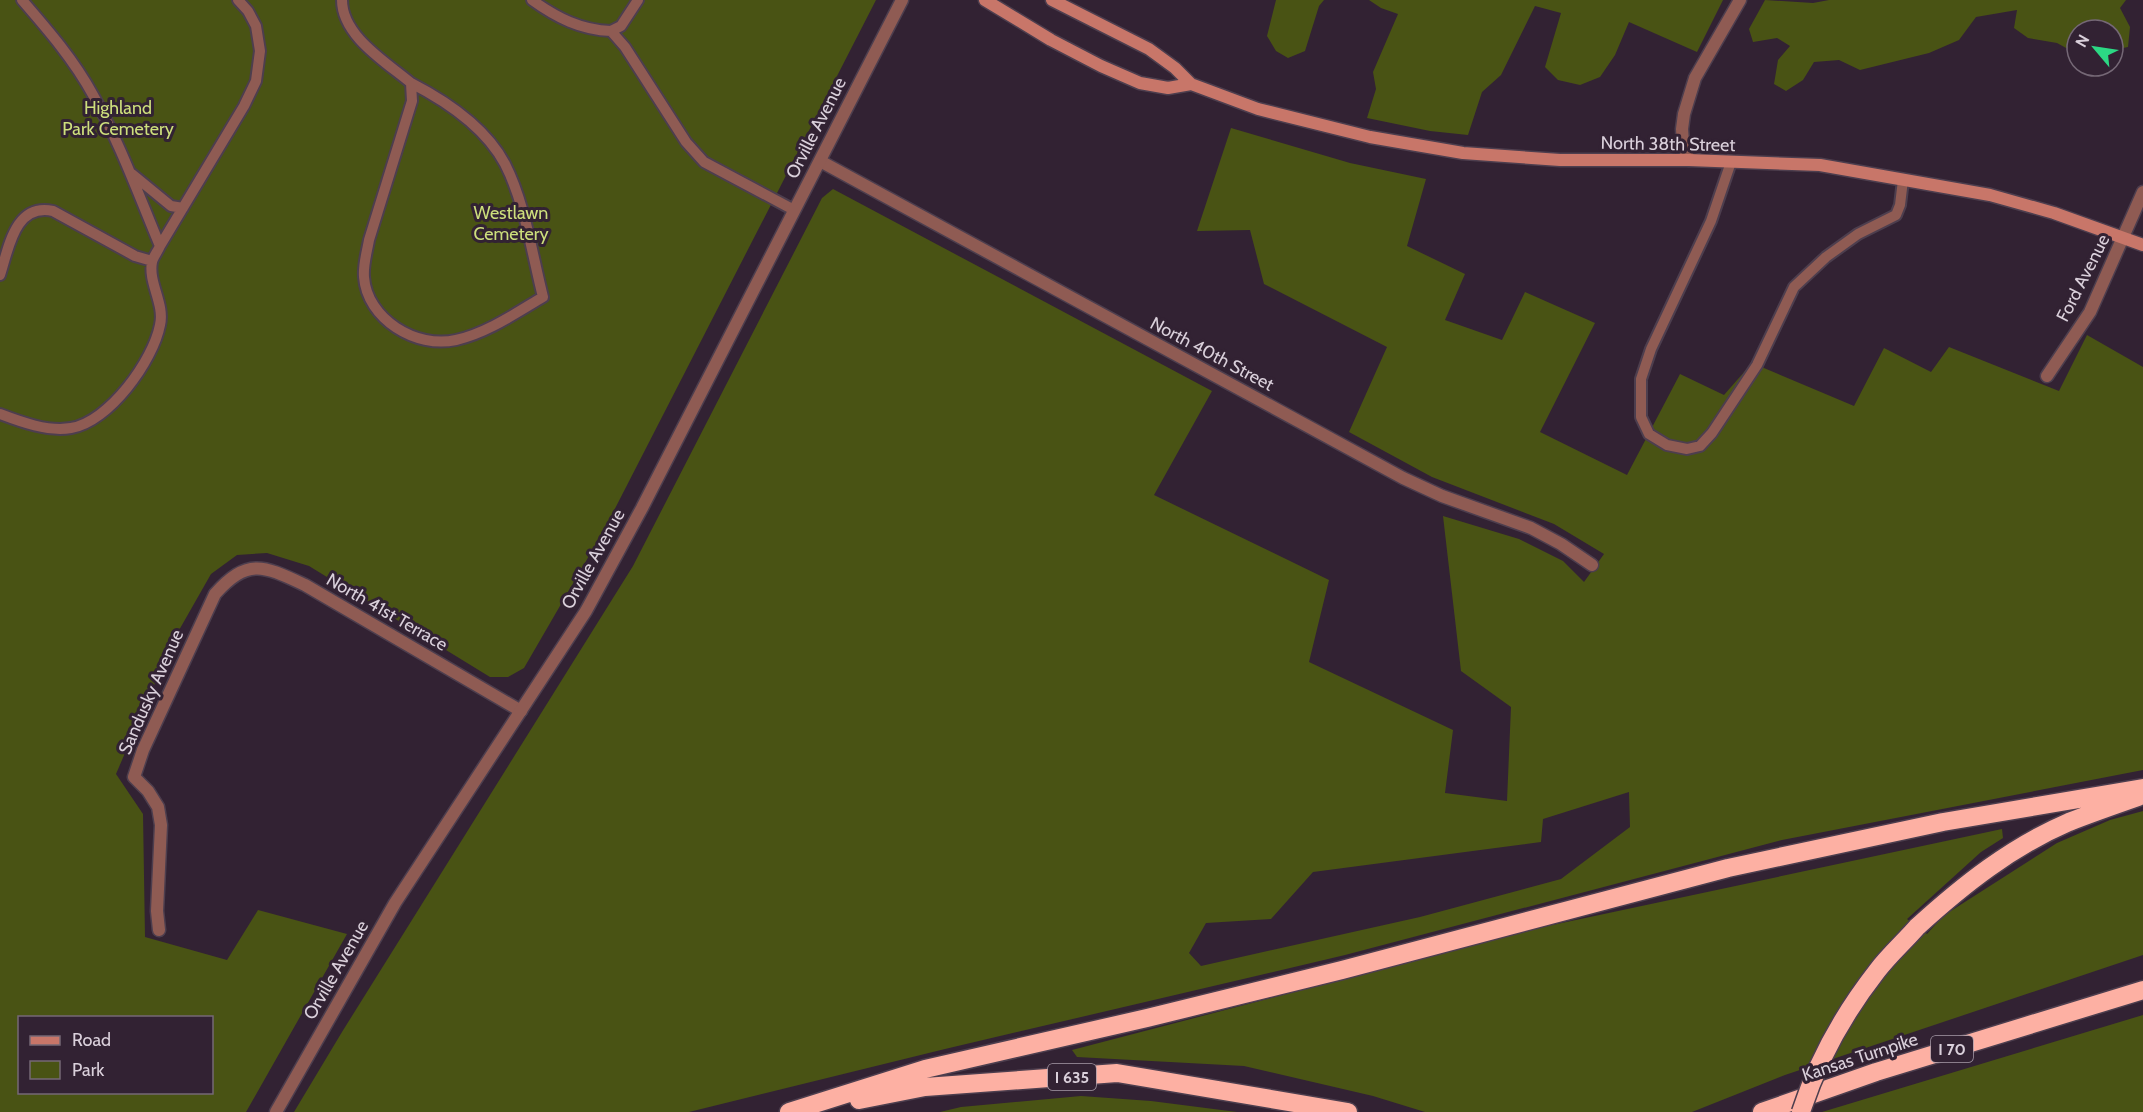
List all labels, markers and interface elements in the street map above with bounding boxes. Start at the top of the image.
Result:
north arrow [2065,18,2125,78]
text: N [2071,31,2093,51]
street label: Orville Avenue [781,74,851,182]
park label: Highland Park Cemetery [62,97,174,140]
street label: North 38th Street [1600,132,1736,156]
park label: Westlawn Cemetery [473,202,549,245]
street label: Ford Avenue [2052,231,2114,325]
street label: North 40th Street [1146,312,1278,396]
street label: Orville Avenue [557,505,629,613]
street label: North 41st Terrace [322,568,452,656]
street label: Sandusky Avenue [114,626,188,758]
street label: Orville Avenue [299,916,373,1024]
legend [18,1016,213,1094]
street label: Kansas Turnpike [1799,1028,1921,1086]
text: Road [72,1029,111,1051]
road number: I 70 [1931,1036,1973,1062]
text: Park [72,1059,105,1081]
road number: I 635 [1048,1064,1096,1090]

